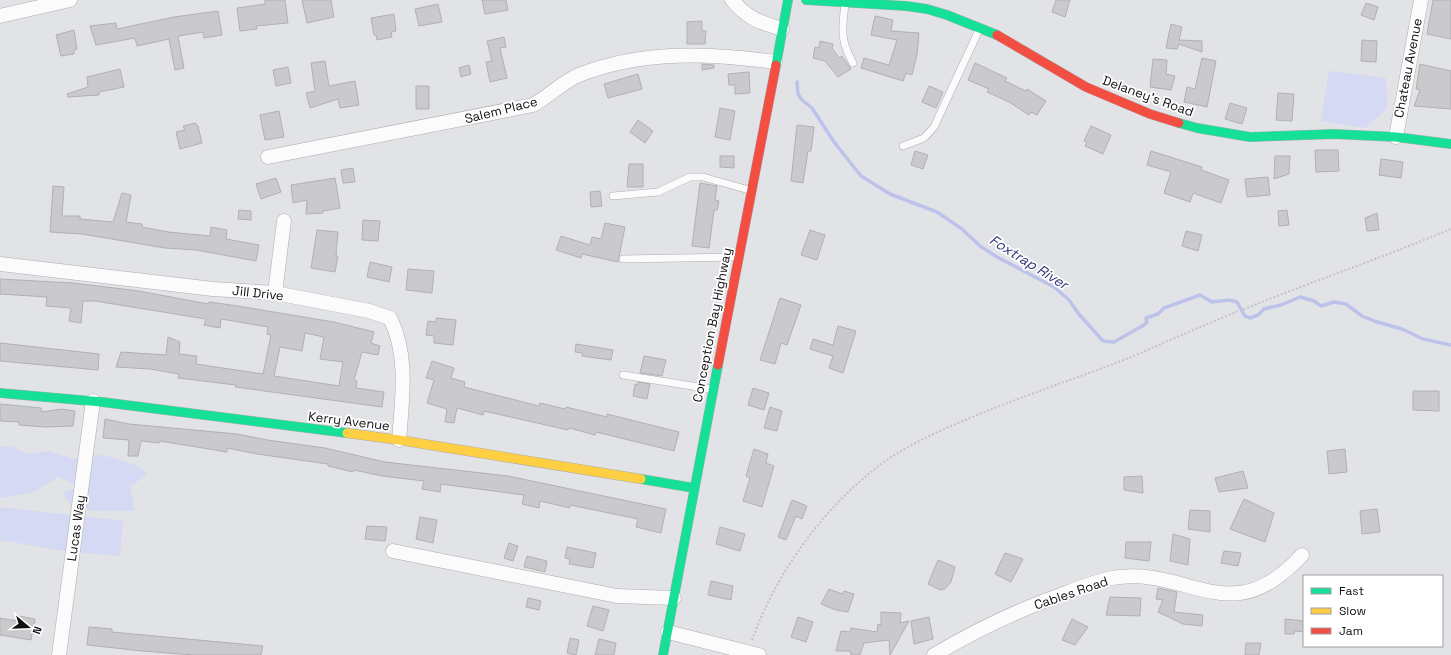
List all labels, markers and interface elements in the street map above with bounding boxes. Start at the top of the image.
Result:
street label: Chateau Avenue [1390,17,1426,119]
street label: Delaney's Road [1100,72,1196,120]
street label: Salem Place [463,93,539,127]
water label: Foxtrap River [986,231,1073,294]
street label: Conception Bay Highway [689,246,735,404]
street label: Jill Drive [231,282,285,304]
street label: Kerry Avenue [307,408,391,434]
street label: Lucas Way [63,494,89,562]
street label: Cables Road [1032,572,1110,614]
legend [1303,575,1443,647]
text: Fast [1339,583,1364,599]
text: Slow [1339,603,1366,619]
north arrow [8,607,48,647]
text: Jam [1339,623,1363,639]
text: N [30,624,45,636]

